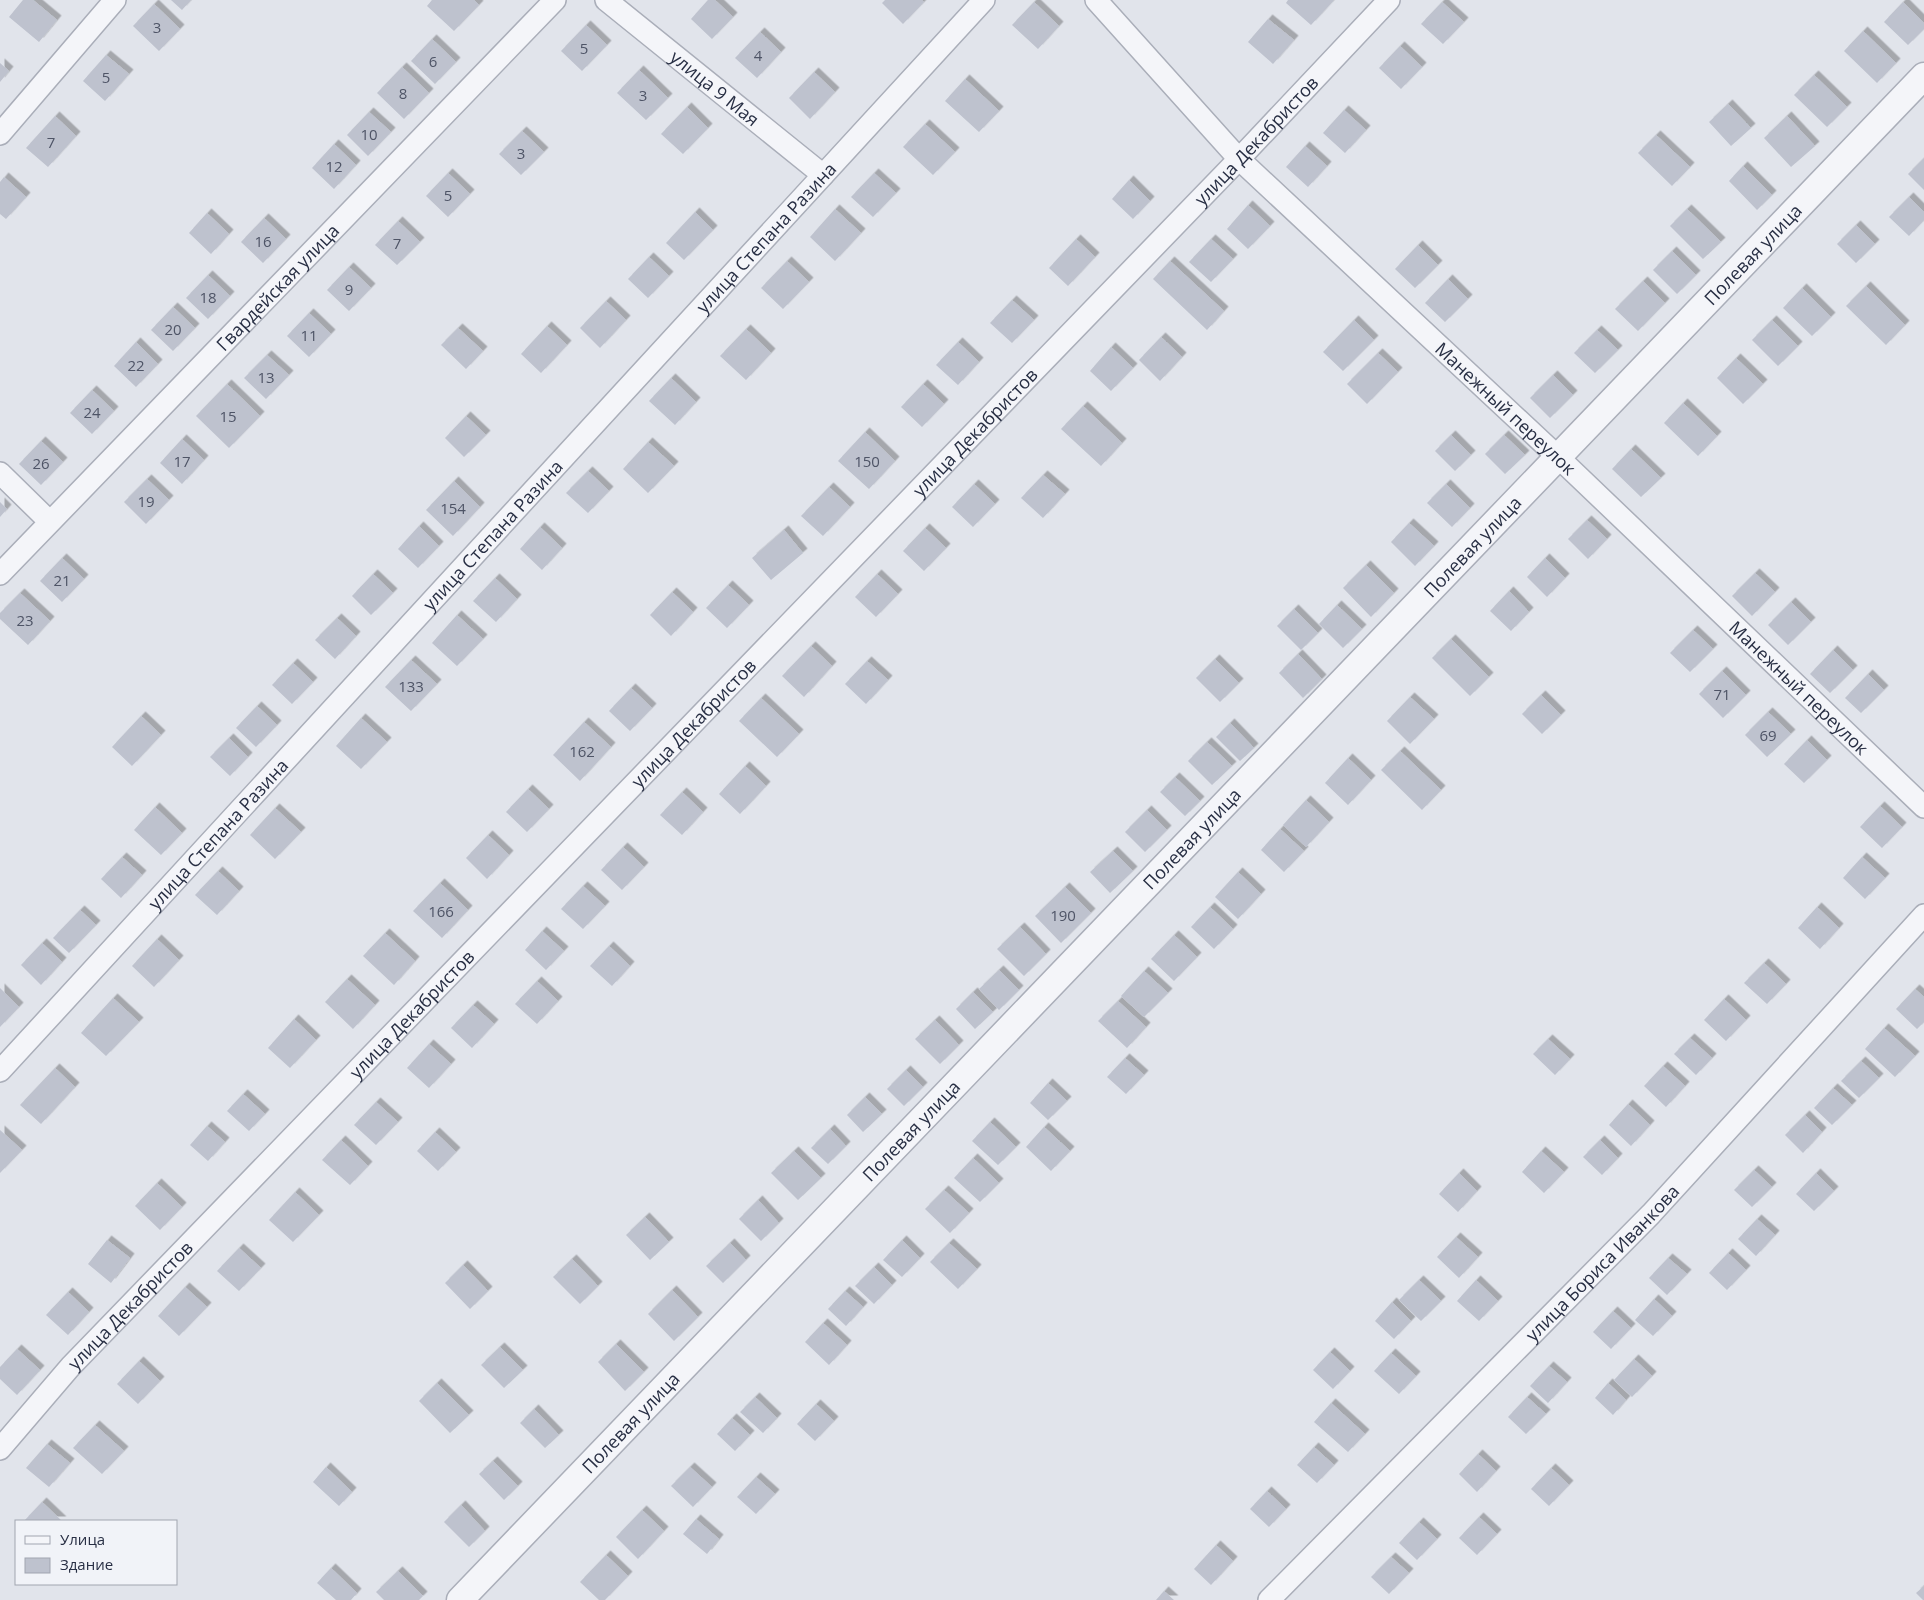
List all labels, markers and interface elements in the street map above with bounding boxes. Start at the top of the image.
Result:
house number: 3 [153,17,161,37]
house number: 5 [580,38,588,58]
street label: улица 9 Мая [665,45,765,131]
house number: 4 [754,45,763,65]
house number: 6 [429,51,437,71]
house number: 5 [102,67,110,87]
street label: улица Декабристов [1189,71,1323,210]
house number: 8 [399,83,407,103]
house number: 3 [639,85,647,105]
house number: 10 [360,124,378,144]
house number: 7 [47,132,55,152]
house number: 3 [517,143,525,163]
house number: 12 [325,156,343,176]
street label: улица Степана Разина [691,157,841,318]
house number: 5 [444,185,452,205]
street label: Полевая улица [1699,199,1807,310]
street label: Гвардейская улица [211,219,344,356]
house number: 16 [254,231,272,251]
house number: 7 [393,233,401,253]
house number: 9 [345,279,353,299]
house number: 18 [199,287,217,307]
house number: 20 [164,319,182,339]
house number: 11 [300,325,318,345]
street label: Манежный переулок [1430,337,1582,480]
house number: 22 [127,355,145,375]
street label: улица Декабристов [907,363,1043,501]
house number: 13 [257,367,275,387]
house number: 24 [83,402,101,422]
house number: 15 [219,406,237,426]
house number: 17 [173,451,191,471]
house number: 150 [854,451,880,471]
house number: 26 [32,453,50,473]
street label: улица Степана Разина [417,454,568,615]
house number: 19 [137,491,155,511]
street label: Полевая улица [1418,491,1526,602]
house number: 154 [440,498,466,518]
house number: 21 [53,570,71,590]
house number: 23 [16,610,34,630]
street label: Манежный переулок [1724,615,1874,760]
street label: улица Декабристов [625,654,761,792]
house number: 133 [398,676,424,696]
house number: 71 [1713,684,1731,704]
house number: 69 [1759,725,1777,745]
house number: 162 [569,741,595,761]
street label: улица Степана Разина [143,753,293,914]
street label: Полевая улица [1137,783,1246,894]
house number: 166 [428,901,454,921]
house number: 190 [1050,905,1076,925]
street label: улица Декабристов [344,945,479,1083]
street label: Полевая улица [857,1075,965,1186]
street label: улица Бориса Иванкова [1520,1179,1684,1346]
street label: улица Декабристов [62,1236,198,1375]
street label: Полевая улица [576,1367,685,1478]
legend [15,1520,178,1585]
text: Улица [60,1529,105,1549]
text: Здание [60,1554,113,1574]

